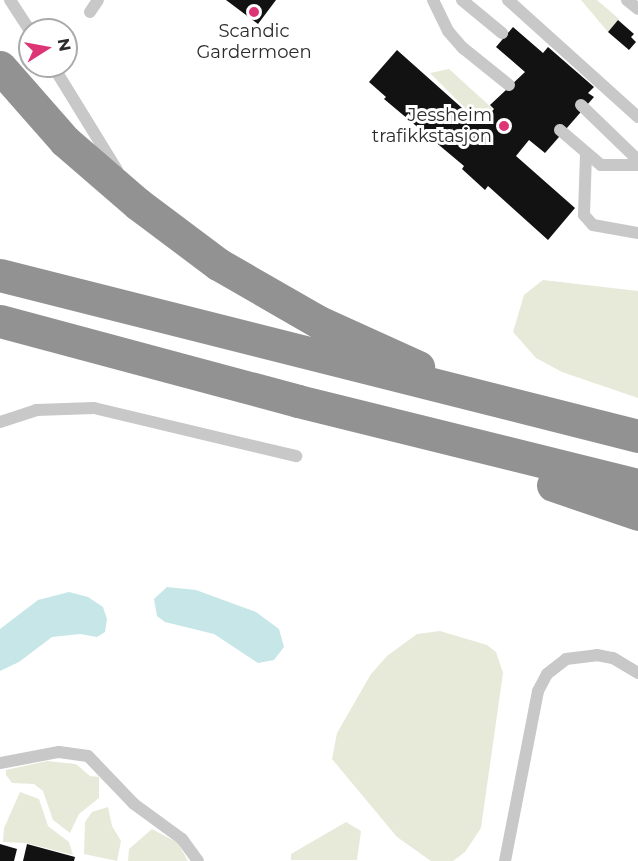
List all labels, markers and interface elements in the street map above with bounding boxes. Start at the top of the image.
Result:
marker: Scandic Gardermoen [247,5,261,19]
north arrow [18,18,78,78]
place label: Scandic Gardermoen [196,21,312,63]
text: N [54,37,75,53]
place label: Jessheim trafikkstasjon [372,105,492,148]
marker: Jessheim trafikkstasjon [497,119,511,133]

